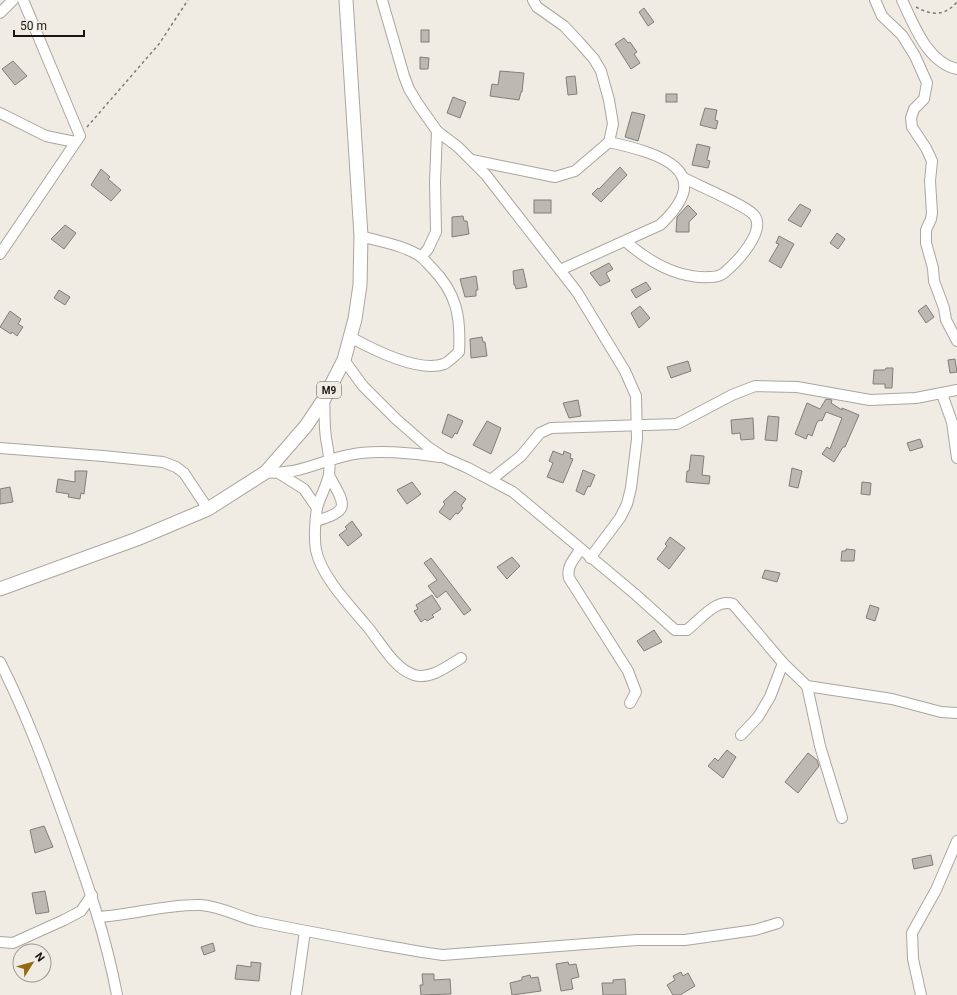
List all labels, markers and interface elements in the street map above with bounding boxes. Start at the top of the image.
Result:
scale bar [14,12,84,38]
text: 50 m [20,19,47,33]
road number: M9 [317,382,341,398]
north arrow [12,943,52,983]
text: N [32,950,47,964]

